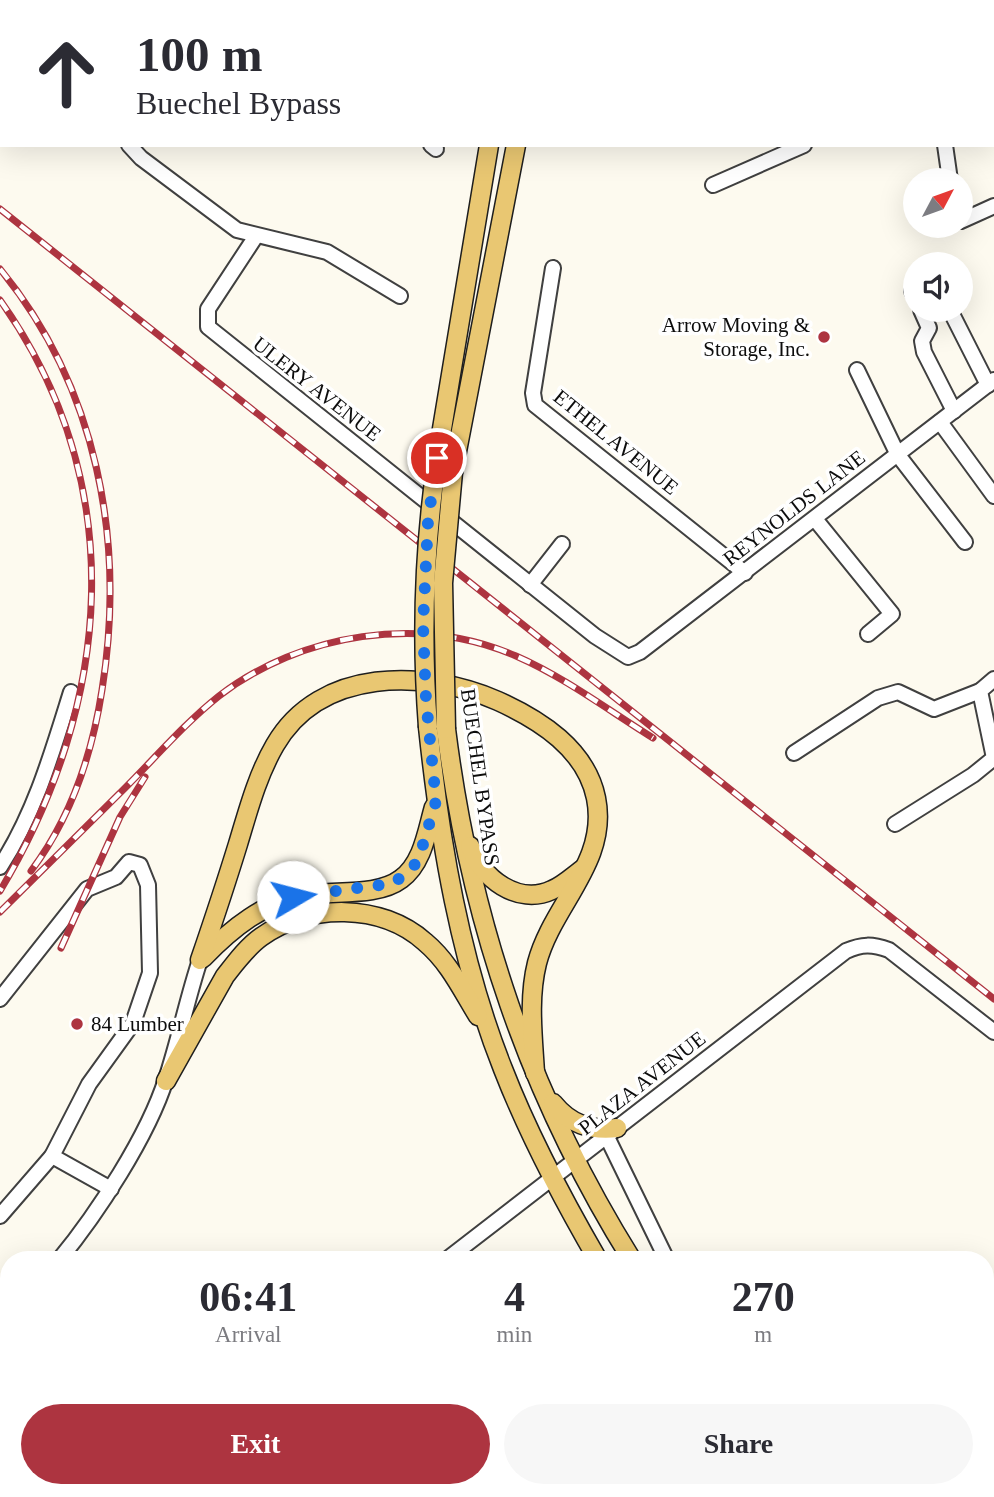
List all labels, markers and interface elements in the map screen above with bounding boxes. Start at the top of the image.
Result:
text: 100 m [136,27,263,82]
icon: ahead [21,28,112,119]
text: Buechel Bypass [136,85,341,121]
north arrow [903,168,973,238]
map controls [903,168,973,322]
button: sound [903,252,973,322]
place label: Arrow Moving & Storage, Inc. [662,313,810,361]
marker: Arrow Moving & Storage, Inc. [816,329,832,345]
street label: ULERY AVENUE [248,332,386,446]
street label: ETHEL AVENUE [549,384,683,500]
pin [407,428,467,488]
icon: arrive [418,439,456,477]
street label: REYNOLDS LANE [718,445,870,571]
street label: BUECHEL BYPASS [456,687,504,867]
position arrow [256,860,330,934]
place label: 84 Lumber [91,1012,184,1036]
marker: 84 Lumber [69,1016,85,1032]
street label: PLAZA AVENUE [574,1026,710,1140]
text: 06:41 [199,1274,297,1320]
text: 4 [504,1274,525,1320]
text: 270 [732,1274,795,1320]
text: Arrival [215,1322,282,1347]
text: min [497,1322,532,1347]
text: m [754,1322,772,1347]
button: Exit [21,1404,490,1484]
button: Share [504,1404,973,1484]

